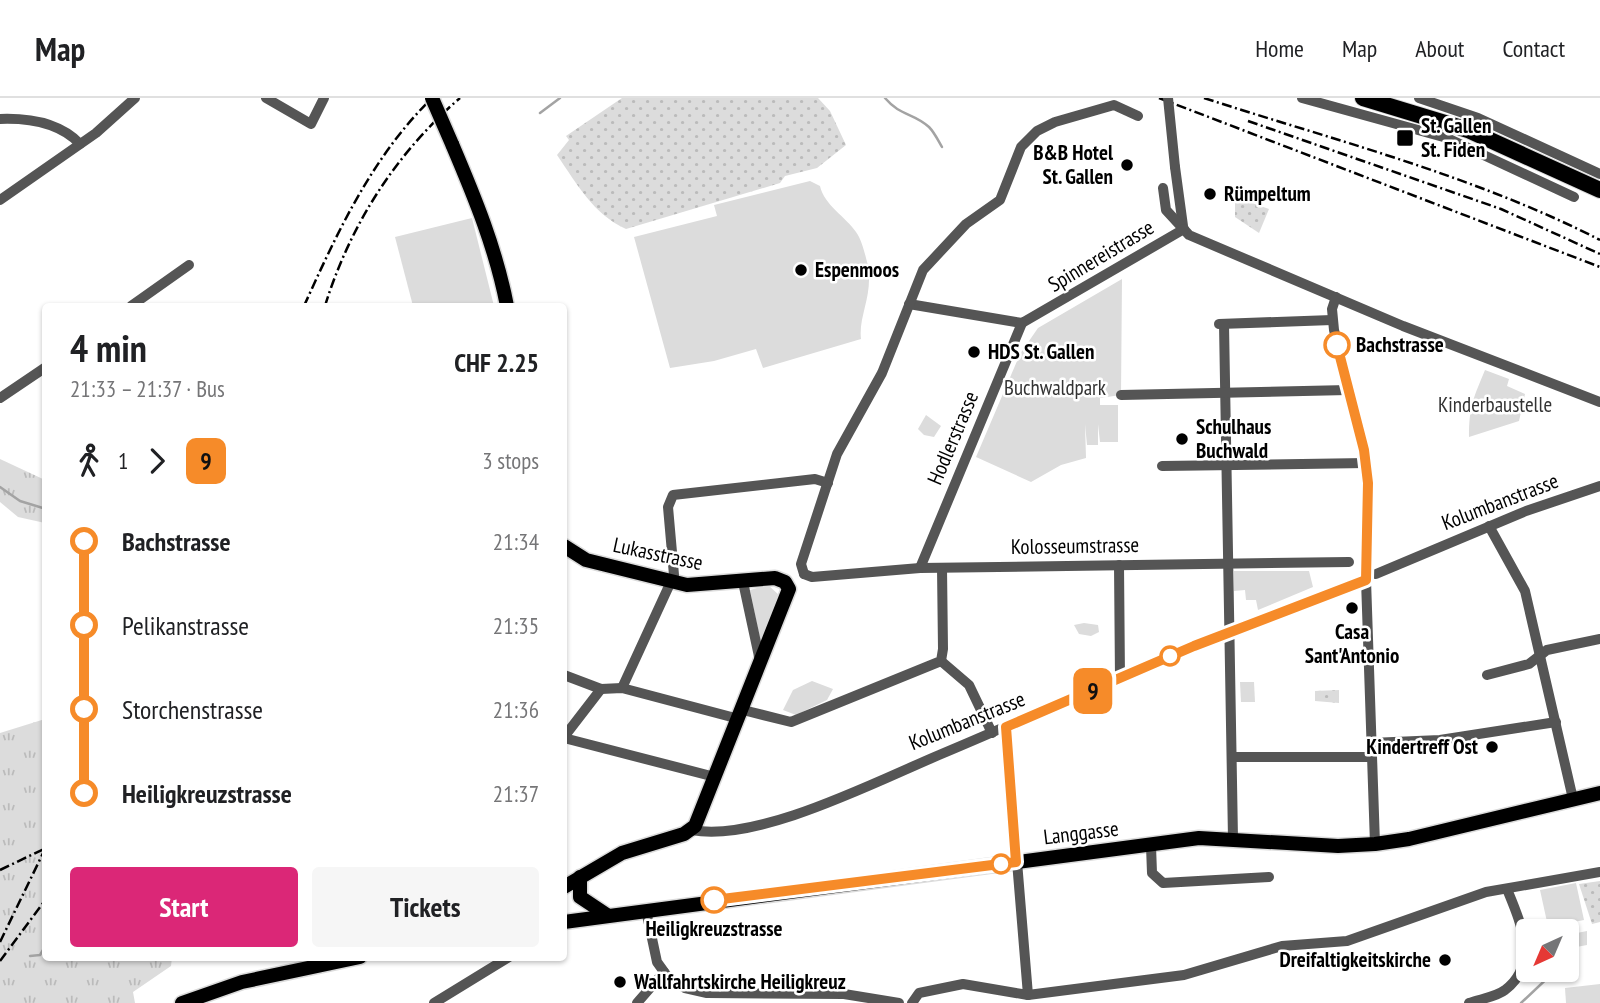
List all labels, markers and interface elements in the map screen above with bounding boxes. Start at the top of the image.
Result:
text: Map [35,27,85,70]
text: Home [1255,33,1304,64]
text: Map [1342,33,1377,64]
text: About [1415,33,1464,64]
text: Contact [1502,33,1565,64]
place label: St. Gallen St. Fiden [1421,112,1491,163]
marker: St. Gallen St. Fiden [1395,128,1415,148]
place label: B&B Hotel St. Gallen [1033,139,1114,190]
marker: B&B Hotel St. Gallen [1119,157,1135,173]
place label: Rümpeltum [1224,180,1311,207]
marker: Rümpeltum [1202,186,1218,202]
street label: Spinnereistrasse [1043,213,1159,298]
place label: Espenmoos [815,256,899,283]
marker: Espenmoos [793,262,809,278]
text: 4 min [70,323,147,372]
place label: Bachstrasse [1356,331,1444,358]
marker: Bachstrasse [1324,332,1350,358]
place label: HDS St. Gallen [988,338,1094,365]
marker: HDS St. Gallen [966,344,982,360]
text: CHF 2.25 [454,346,539,379]
text: 21:33 – 21:37 · Bus [70,374,225,403]
park label: Buchwaldpark [1004,374,1106,401]
street label: Hodlerstrasse [921,387,984,488]
park label: Kinderbaustelle [1438,391,1552,418]
place label: Schulhaus Buchwald [1196,413,1271,464]
marker: Schulhaus Buchwald [1174,431,1190,447]
icon: walk [70,442,108,480]
icon: forward [138,442,176,480]
text: 9 [200,445,212,476]
text: 1 [118,446,128,475]
text: 3 stops [482,446,539,475]
street label: Kolumbanstrasse [1438,467,1562,536]
text: Bachstrasse [122,525,231,558]
text: 21:34 [493,527,539,556]
street label: Lukasstrasse [611,531,705,576]
street label: Kolosseumstrasse [1011,531,1139,560]
marker: Casa Sant'Antonio [1344,600,1360,616]
text: Pelikanstrasse [122,609,249,642]
text: 21:35 [493,611,539,640]
place label: Casa Sant'Antonio [1305,618,1399,669]
unlabelled marker [1160,646,1180,666]
line badge: 9 [1070,668,1116,714]
text: 9 [1087,675,1099,706]
street label: Kolumbanstrasse [905,685,1029,756]
text: Storchenstrasse [122,693,263,726]
text: 21:36 [493,695,539,724]
place label: Kindertreff Ost [1366,733,1478,760]
marker: Kindertreff Ost [1484,739,1500,755]
text: Heiligkreuzstrasse [122,777,292,810]
text: 21:37 [493,779,539,808]
street label: Langgasse [1042,815,1120,851]
unlabelled marker [991,854,1011,874]
button: Start [70,867,298,947]
button: Tickets [312,867,539,947]
marker: Heiligkreuzstrasse [701,887,727,913]
place label: Heiligkreuzstrasse [645,915,783,942]
north arrow [1516,919,1578,982]
map controls [1516,919,1579,982]
place label: Dreifaltigkeitskirche [1279,946,1431,973]
marker: Dreifaltigkeitskirche [1437,952,1453,968]
place label: Wallfahrtskirche Heiligkreuz [633,968,846,995]
marker: Wallfahrtskirche Heiligkreuz [612,974,628,990]

